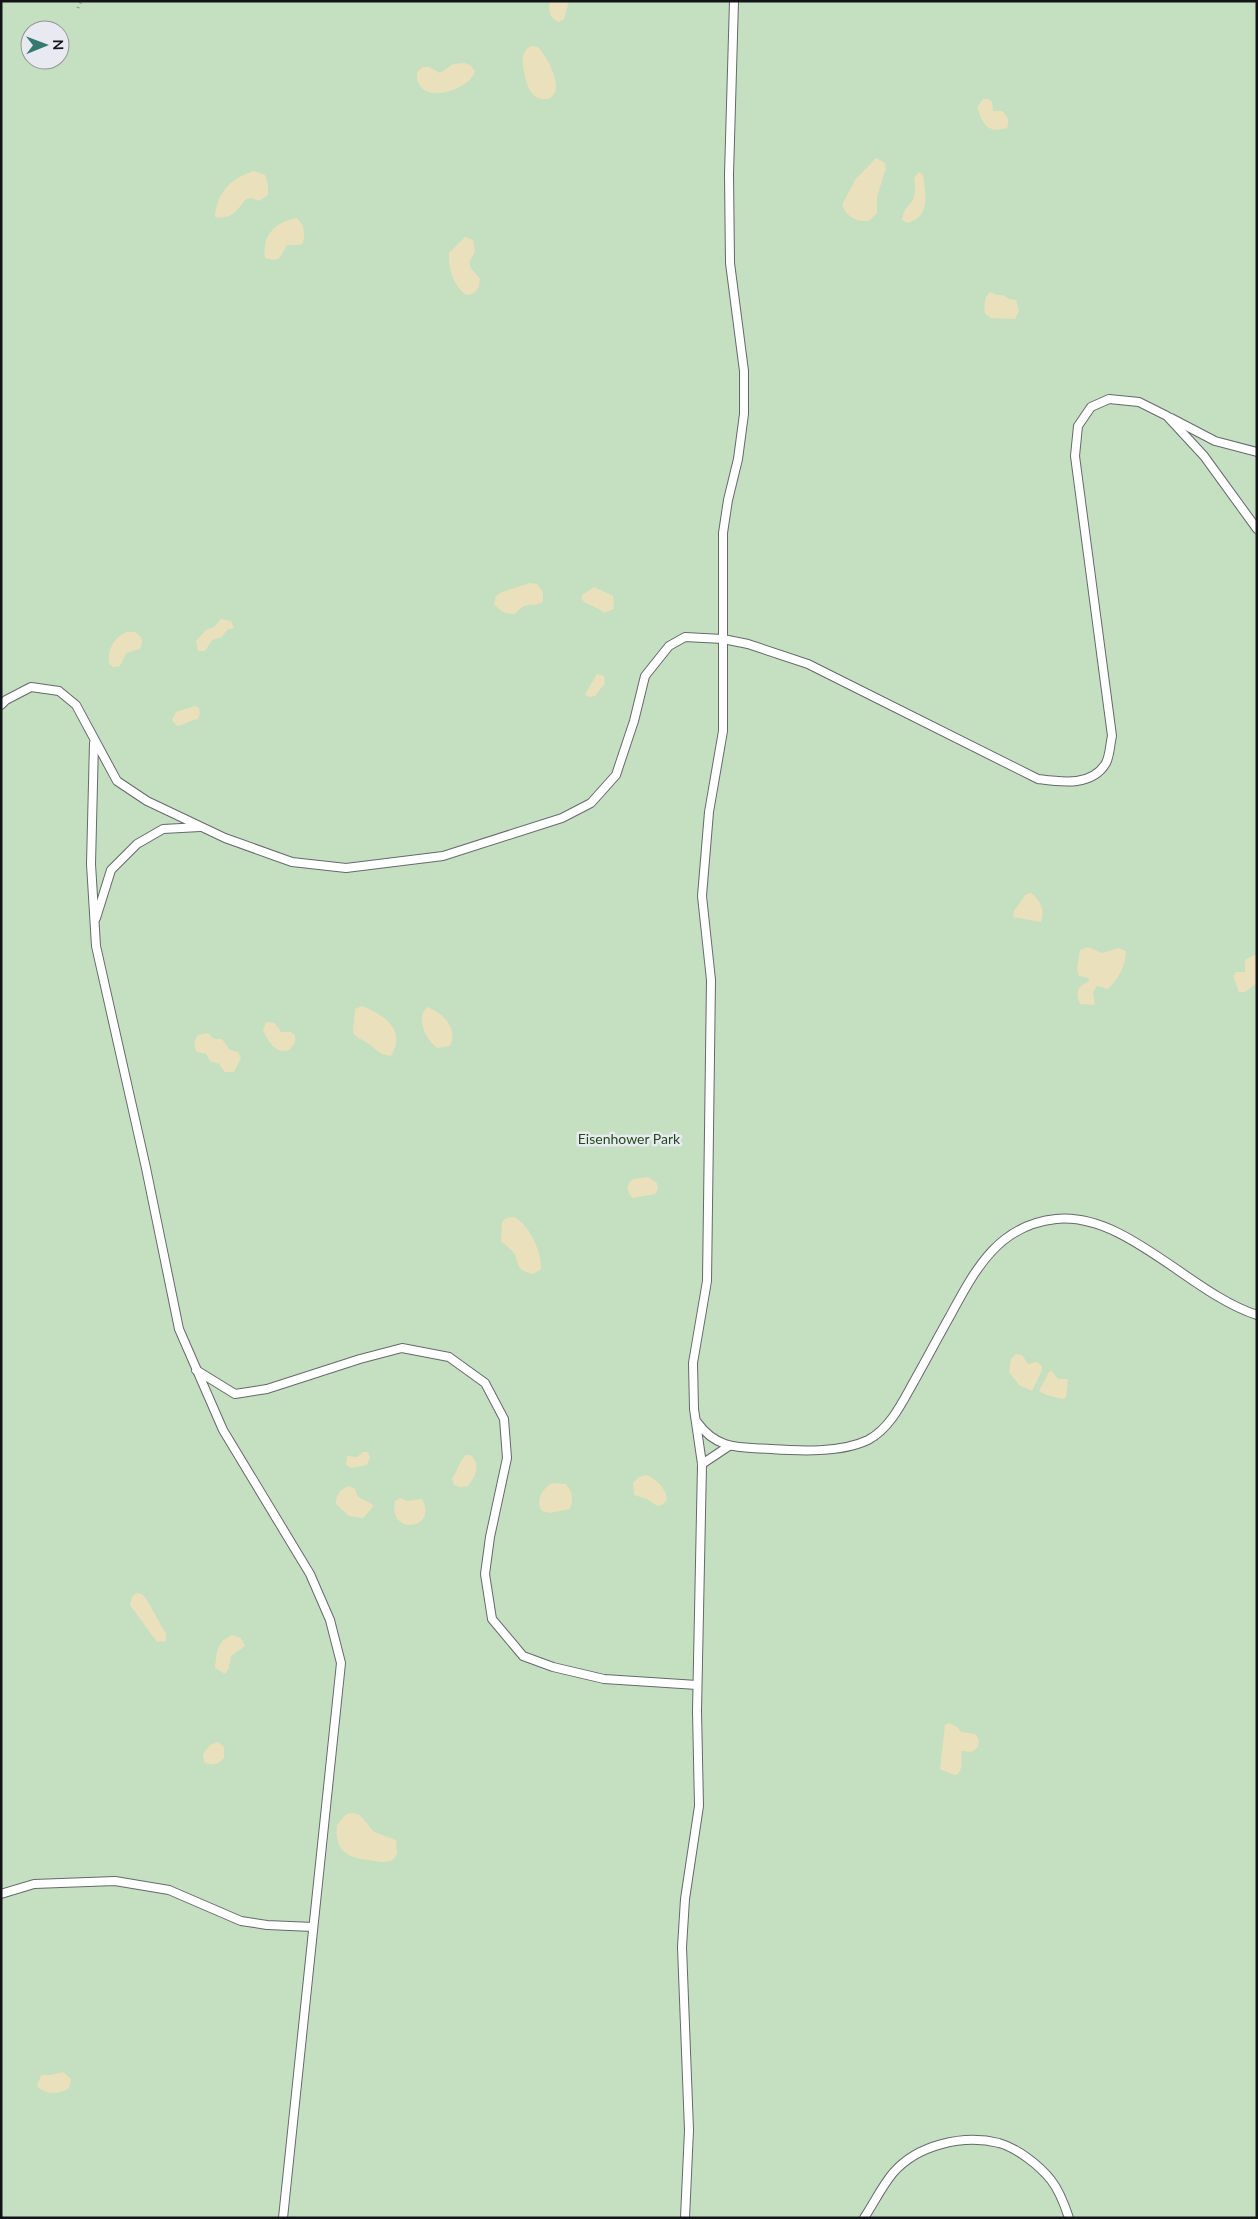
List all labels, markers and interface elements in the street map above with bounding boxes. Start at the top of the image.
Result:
north arrow [20,20,70,70]
text: N [50,39,67,50]
park label: Eisenhower Park [578,1130,681,1147]

